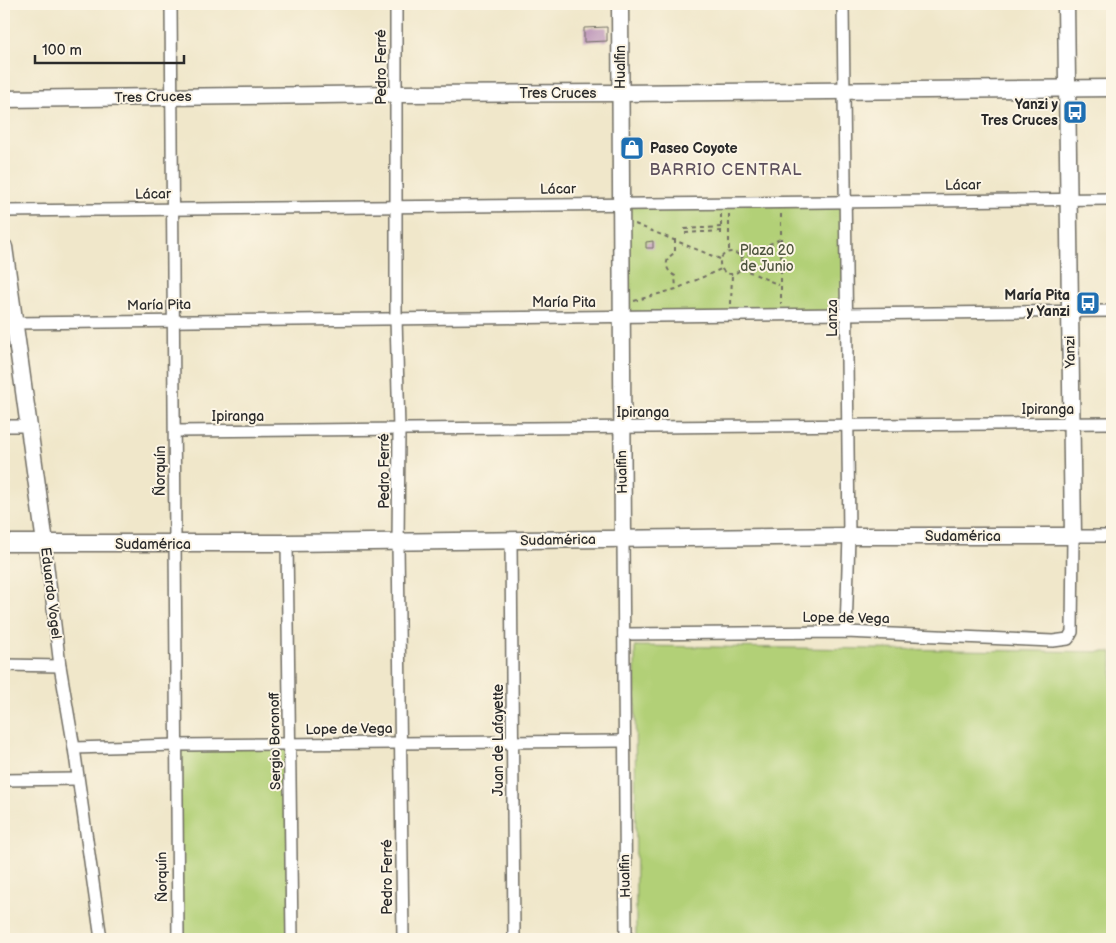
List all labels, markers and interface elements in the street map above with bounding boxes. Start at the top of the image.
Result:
street label: Pedro Ferré [373,29,390,105]
scale bar [35,32,184,64]
text: 100 m [42,41,82,60]
street label: Hualfin [612,45,629,89]
street label: Tres Cruces [520,85,597,102]
street label: Tres Cruces [114,88,192,106]
place label: Yanzi y Tres Cruces [981,96,1059,129]
bus stop icon: Yanzi y Tres Cruces [1062,99,1088,125]
shop icon: Paseo Coyote [619,135,645,161]
place label: Paseo Coyote [650,140,738,157]
district label: BARRIO CENTRAL [650,161,802,180]
street label: Lácar [945,176,982,194]
street label: Lácar [540,180,577,198]
street label: Lácar [135,185,172,203]
park label: Plaza 20 de Junio [740,242,794,275]
place label: María Pita y Yanzi [1004,287,1070,320]
bus stop icon: María Pita y Yanzi [1075,290,1101,316]
street label: María Pita [532,294,596,311]
street label: María Pita [127,296,191,314]
street label: Lanza [824,299,841,337]
street label: Yanzi [1061,335,1079,370]
street label: Ipiranga [1022,401,1074,418]
street label: Ipiranga [617,404,669,421]
street label: Ipiranga [212,408,264,425]
street label: Pedro Ferré [376,433,393,509]
street label: Ñorquín [151,446,169,496]
street label: Hualfin [613,450,631,494]
street label: Sudamérica [925,528,1001,545]
street label: Sudamérica [520,531,596,549]
street label: Sudamérica [115,536,191,553]
street label: Eduardo Vogel [37,546,65,640]
street label: Lope de Vega [802,609,890,627]
street label: Juan de Lafayette [490,684,507,796]
street label: Sergio Boronoff [266,691,284,790]
street label: Lope de Vega [305,720,393,738]
street label: Pedro Ferré [379,839,396,915]
street label: Ñorquín [152,851,171,902]
street label: Hualfin [616,854,634,898]

